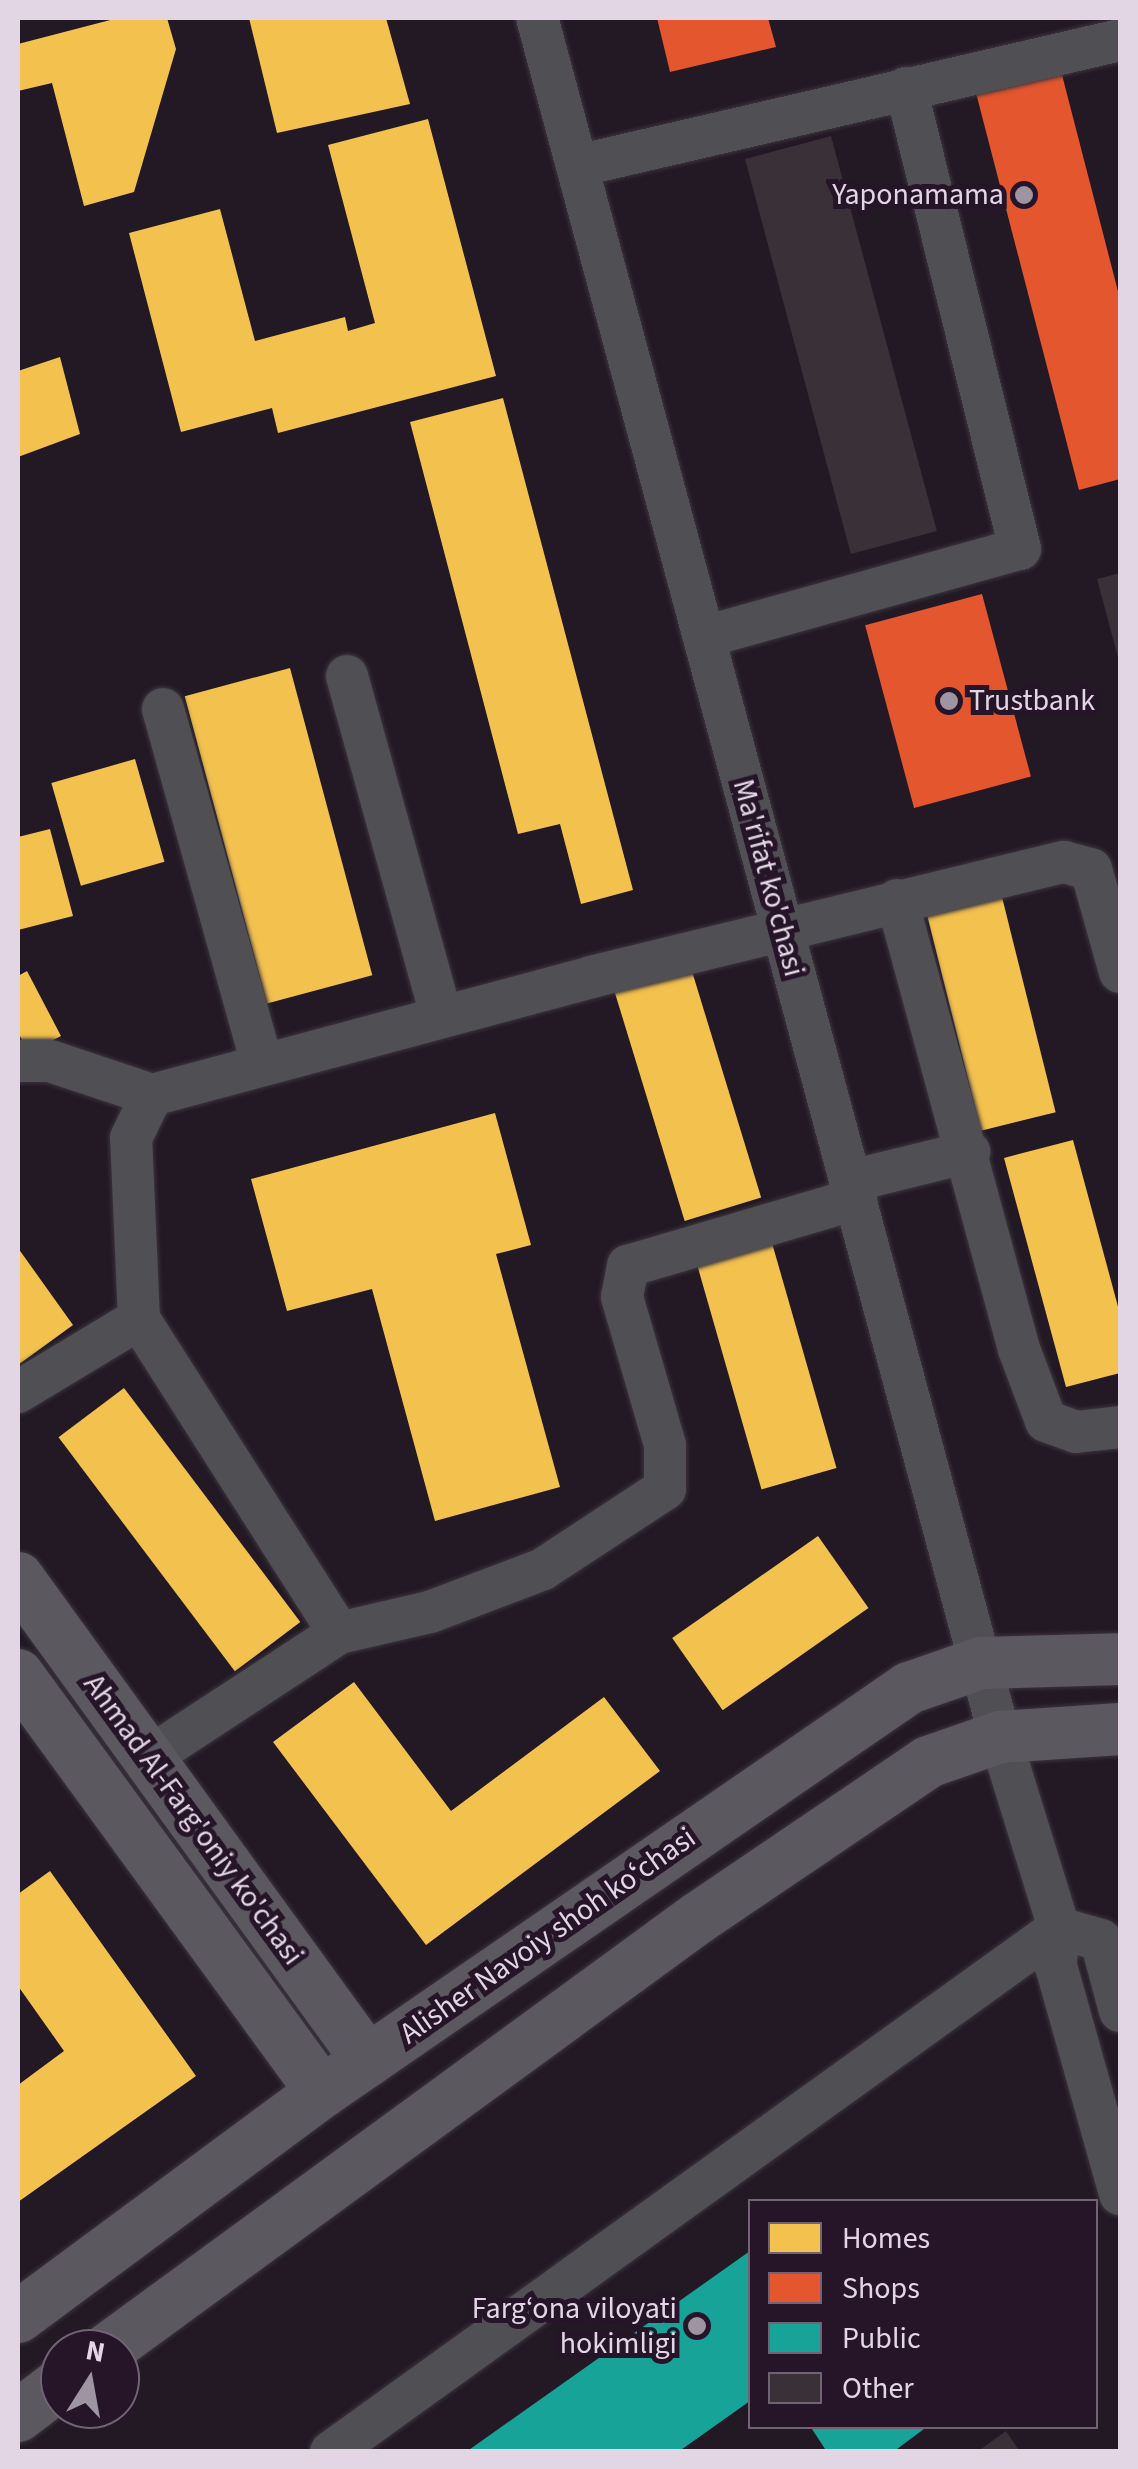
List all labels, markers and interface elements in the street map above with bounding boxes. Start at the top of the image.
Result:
place label: Yaponamama [832,177,1004,213]
marker: Yaponamama [1013,184,1035,206]
place label: Trustbank [969,683,1095,719]
marker: Trustbank [938,690,960,712]
street label: Ma'rifat ko'chasi [724,776,812,980]
street label: Ahmad Al-Farg'oniy ko'chasi [75,1668,311,1972]
street label: Alisher Navoiy shoh koʻchasi [393,1820,703,2052]
legend [748,2199,1098,2429]
text: Homes [842,2217,930,2260]
text: Shops [842,2267,920,2310]
place label: Farg‘ona viloyati hokimligi [472,2291,677,2362]
marker: Farg‘ona viloyati hokimligi [686,2315,708,2337]
text: Public [842,2317,921,2360]
north arrow [40,2329,140,2429]
text: N [82,2330,108,2373]
text: Other [842,2367,914,2410]

